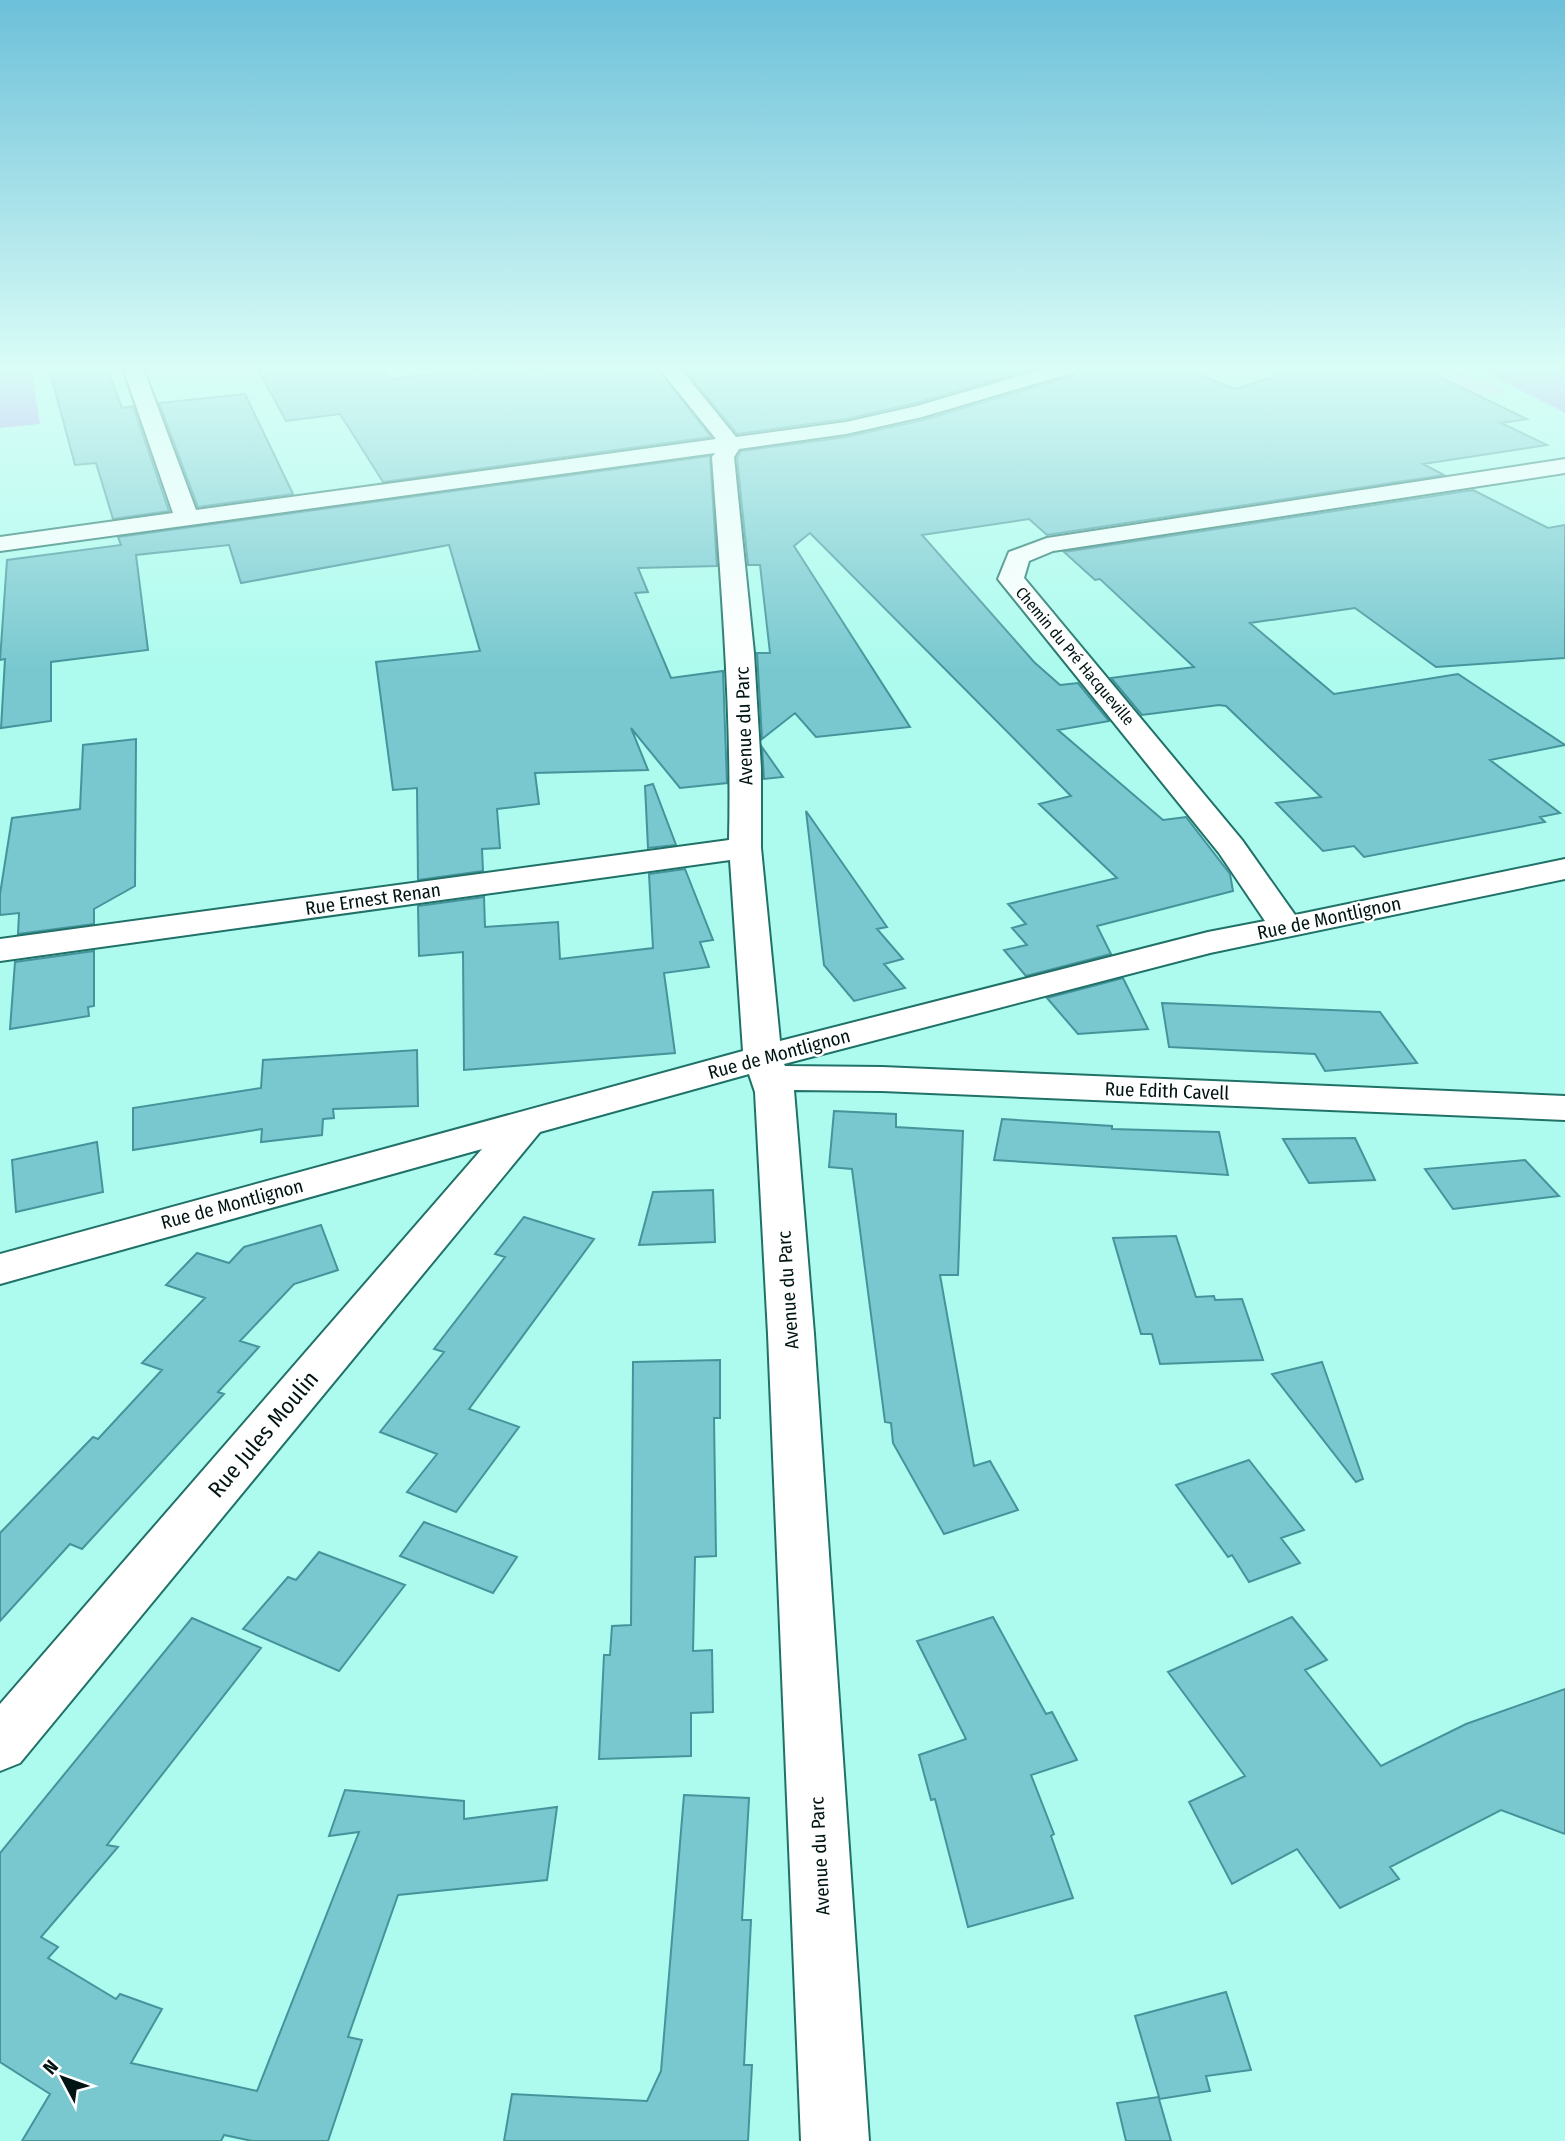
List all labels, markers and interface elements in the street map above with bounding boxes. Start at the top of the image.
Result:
street label: Chemin du Pré Hacqueville [1012,583,1138,729]
street label: Avenue du Parc [730,666,758,786]
street label: Rue Ernest Renan [304,878,442,920]
street label: Rue de Montlignon [1255,892,1403,944]
street label: Rue de Montlignon [705,1024,853,1084]
street label: Rue Edith Cavell [1104,1077,1230,1105]
street label: Rue de Montlignon [158,1174,306,1234]
street label: Avenue du Parc [772,1230,804,1350]
street label: Rue Jules Moulin [202,1365,324,1503]
street label: Avenue du Parc [805,1796,835,1916]
north arrow [28,2043,98,2113]
text: N [38,2055,63,2079]

